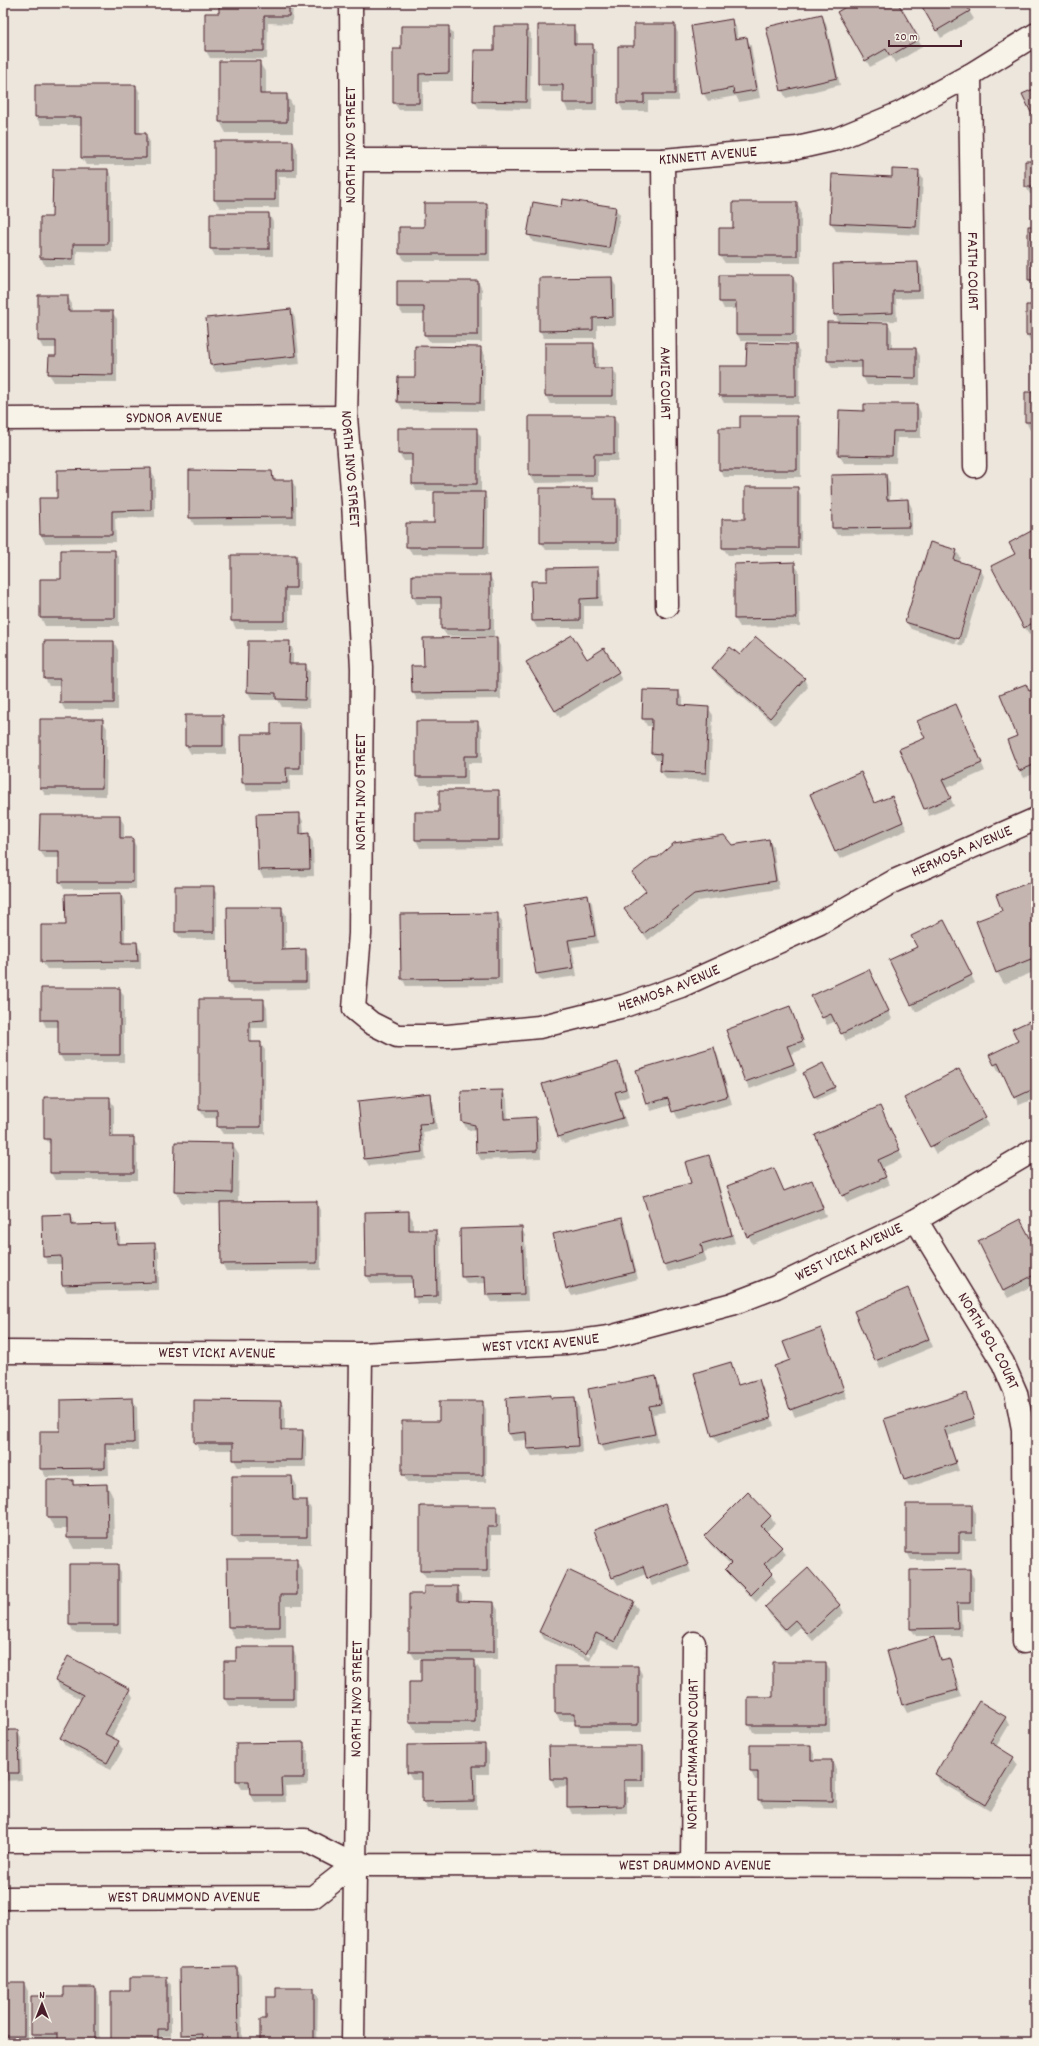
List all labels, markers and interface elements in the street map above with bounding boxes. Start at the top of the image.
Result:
scale bar [889,22,961,48]
text: 20 m [895,29,918,46]
street label: NORTH INYO STREET [340,86,363,203]
street label: KINNETT AVENUE [659,140,759,172]
street label: FAITH COURT [961,232,985,311]
street label: AMIE COURT [653,346,677,420]
street label: SYDNOR AVENUE [126,406,223,430]
street label: NORTH INYO STREET [334,410,366,528]
street label: NORTH INYO STREET [350,733,373,850]
street label: HERMOSA AVENUE [908,819,1017,884]
street label: HERMOSA AVENUE [616,958,724,1019]
street label: WEST VICKI AVENUE [791,1216,907,1288]
street label: NORTH SOL COURT [951,1288,1025,1394]
street label: WEST VICKI AVENUE [482,1327,601,1359]
street label: WEST VICKI AVENUE [159,1341,276,1365]
street label: NORTH INYO STREET [345,1640,369,1758]
street label: NORTH CIMMARON COURT [681,1678,705,1830]
street label: WEST DRUMMOND AVENUE [619,1854,772,1877]
street label: WEST DRUMMOND AVENUE [108,1886,261,1909]
north arrow [22,1984,62,2024]
text: N [39,1988,45,2004]

